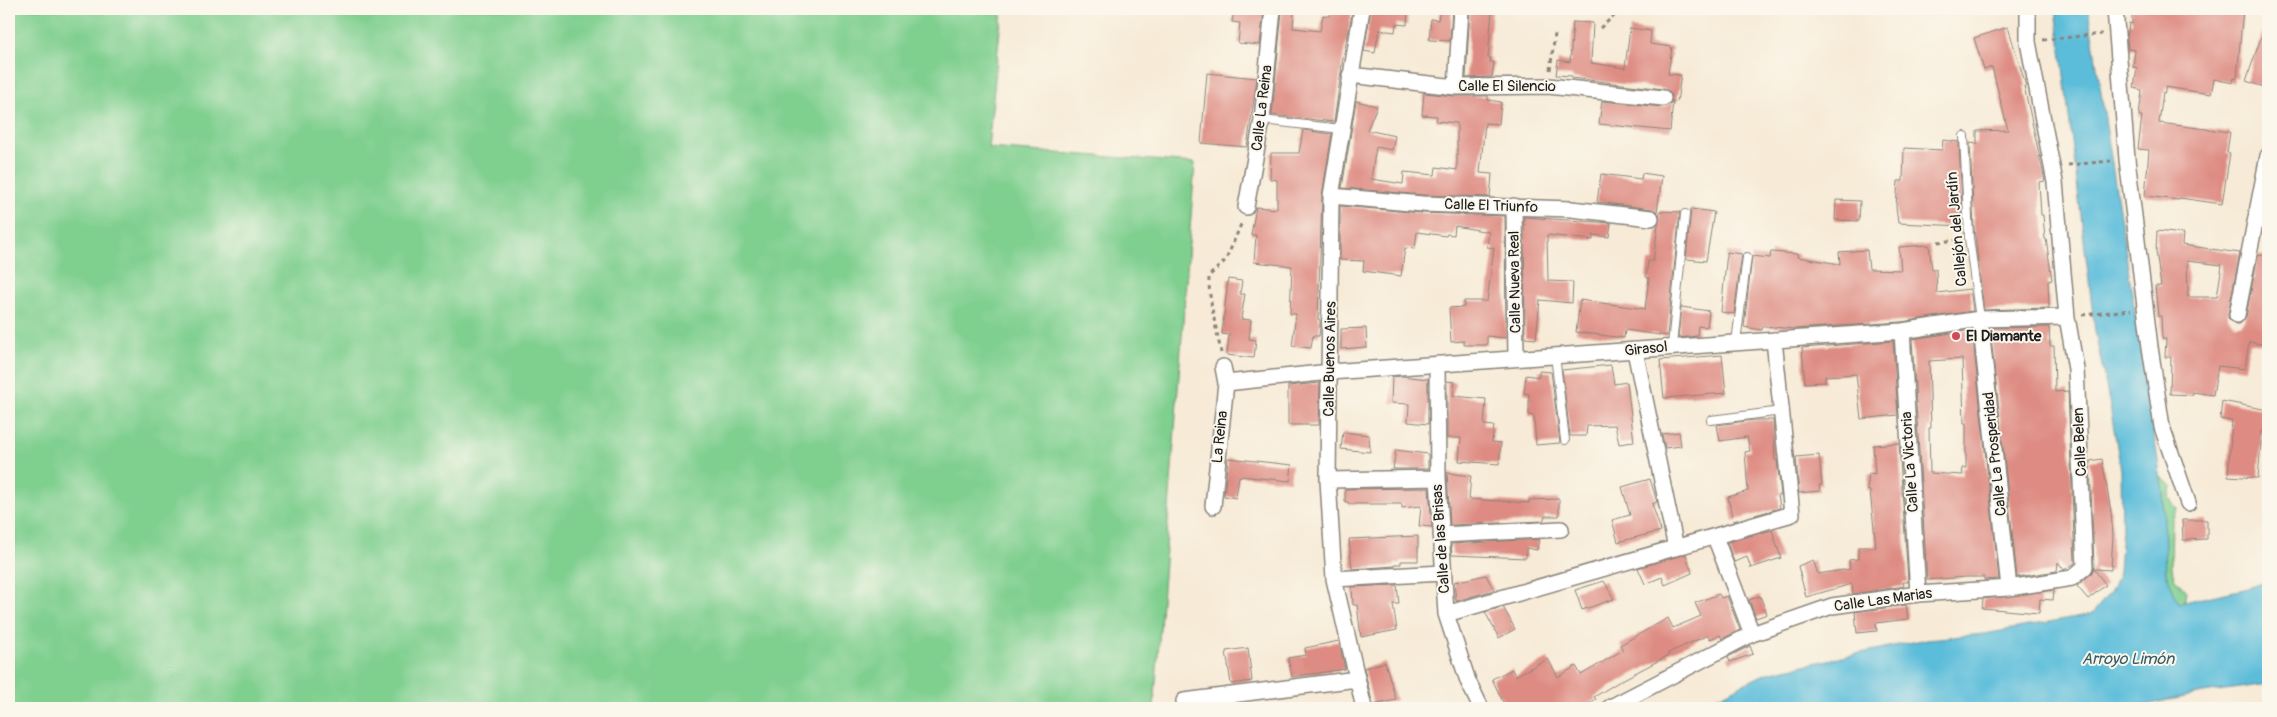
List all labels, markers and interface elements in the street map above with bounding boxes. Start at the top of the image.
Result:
street label: Calle La Reina [1247,64,1277,152]
street label: Calle El Silencio [1458,77,1556,96]
street label: Callejón del Jardín [1943,171,1971,287]
street label: Calle El Triunfo [1444,195,1538,217]
street label: Calle Nueva Real [1505,230,1525,334]
street label: Calle Buenos Aires [1319,301,1341,417]
place label: El Diamante [1966,327,2042,346]
marker: El Diamante [1950,330,1962,342]
street label: Girasol [1623,337,1669,361]
street label: Calle La Prosperidad [1979,391,2011,517]
street label: Calle Belen [2069,407,2091,477]
street label: La Reina [1208,410,1232,464]
street label: Calle La Victoria [1897,411,1923,513]
street label: Calle de las Brisas [1428,483,1454,594]
street label: Calle Las Marias [1833,584,1934,616]
water label: Arroyo Limón [2082,649,2175,669]

